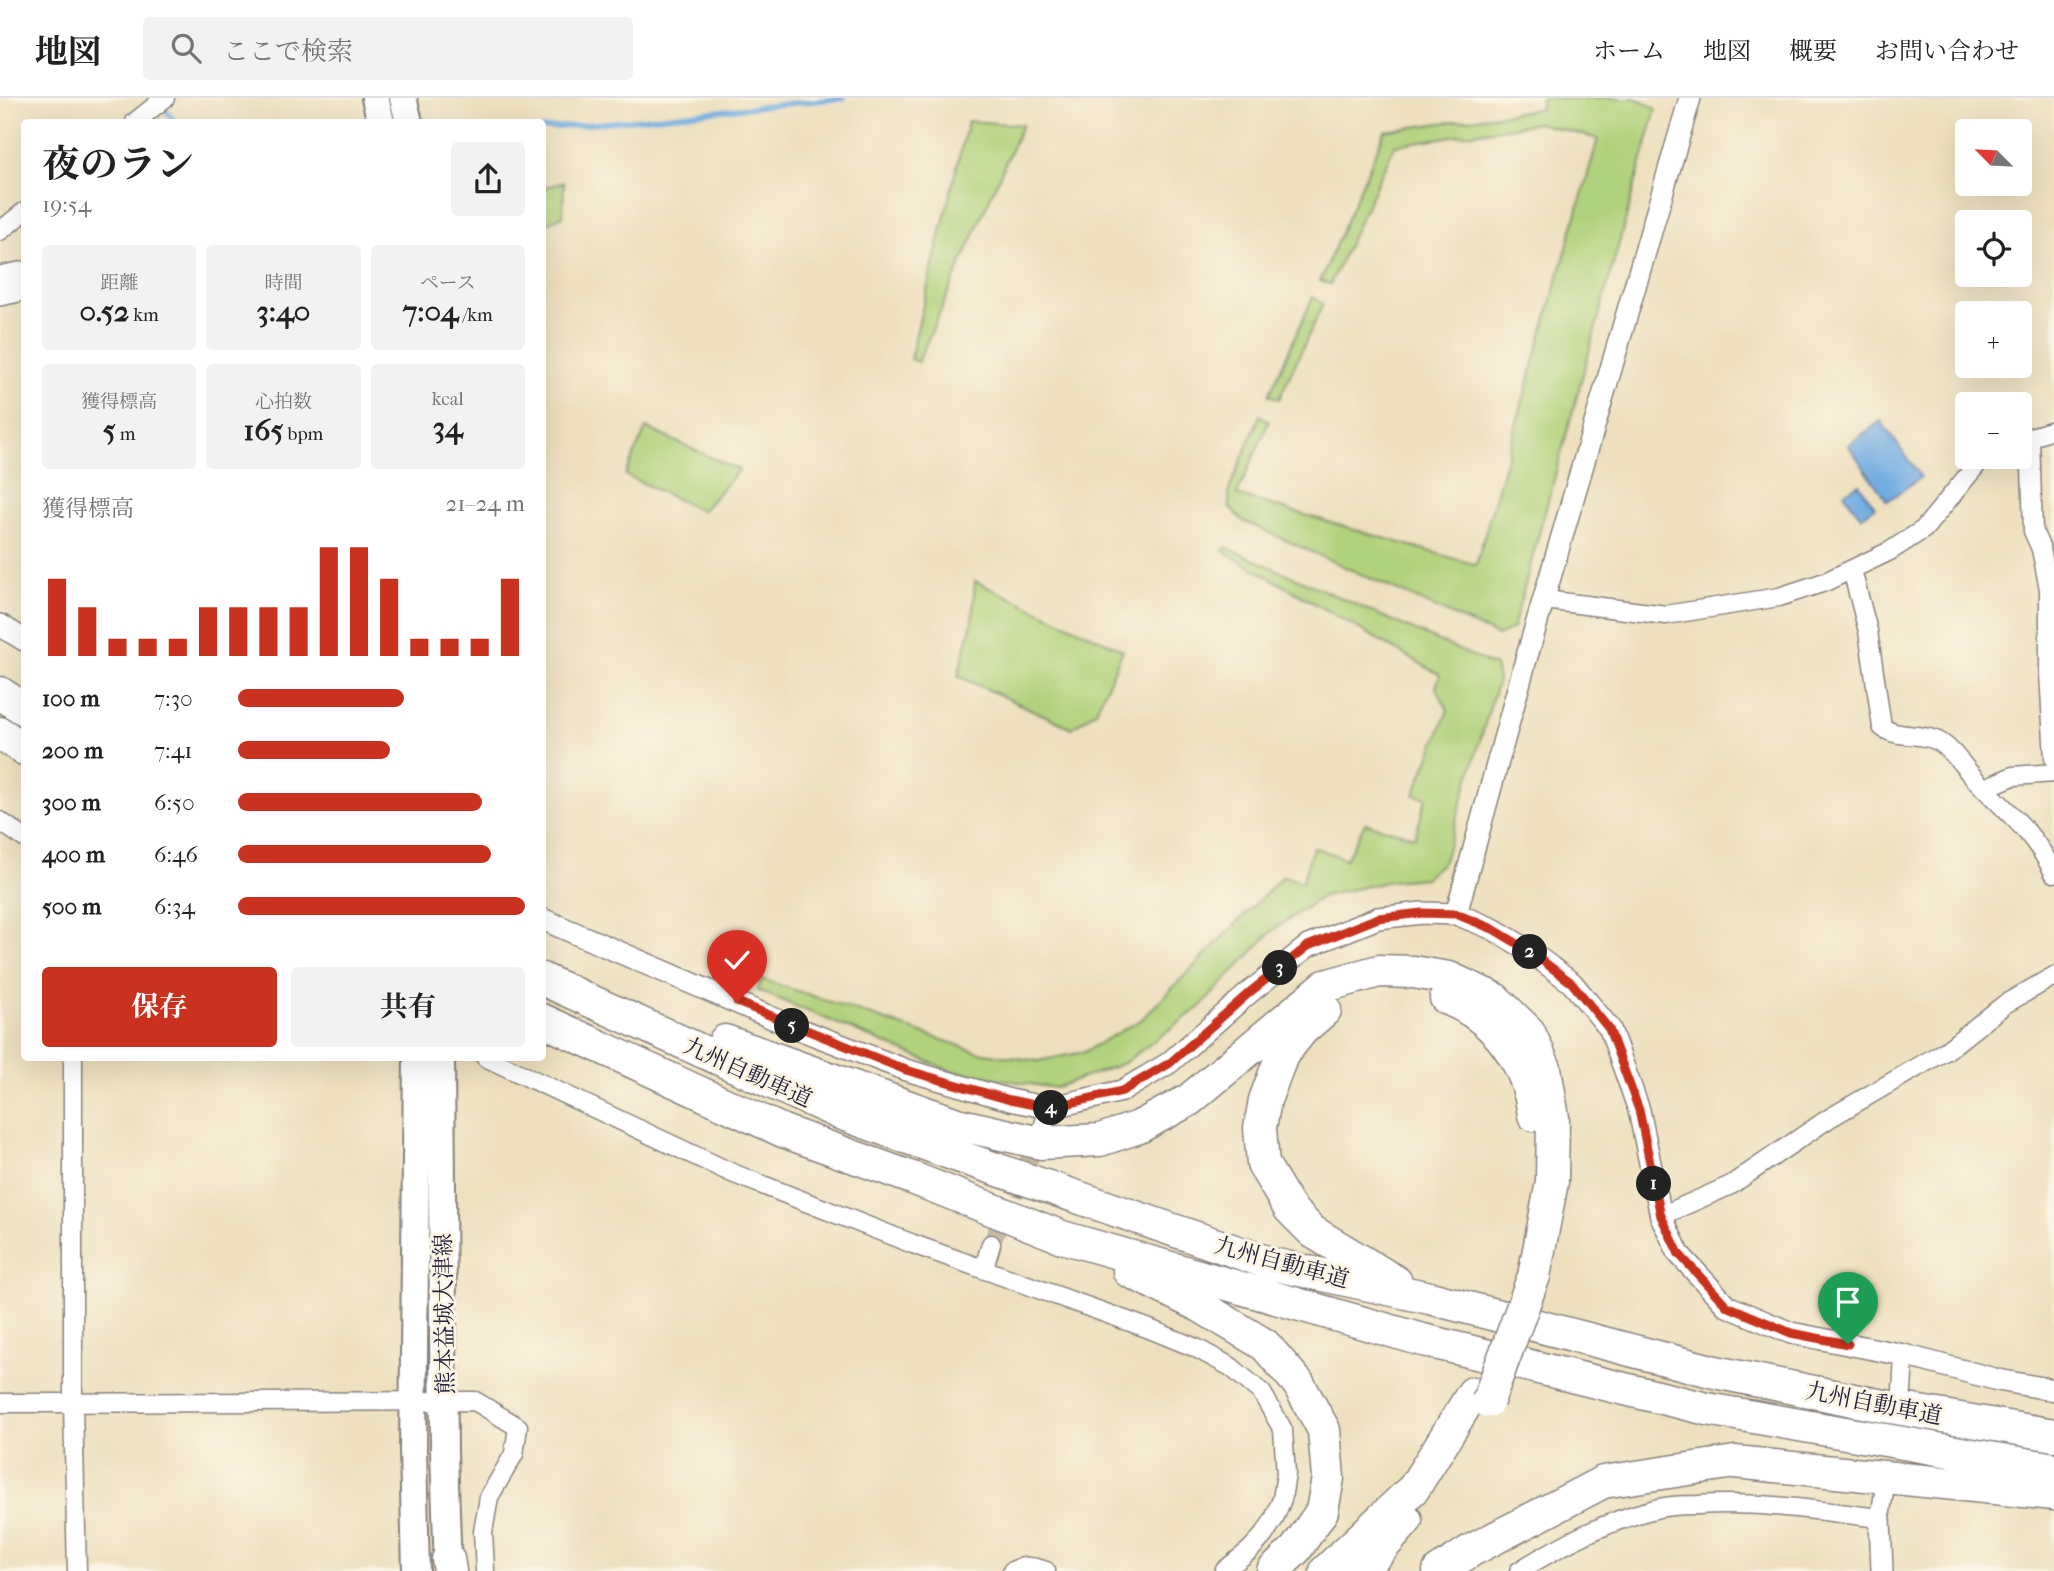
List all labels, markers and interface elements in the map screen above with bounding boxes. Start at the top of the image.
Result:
search box [143,17,633,80]
icon: search [167,29,205,67]
text: 地図 [35,33,101,72]
text: ここで検索 [223,36,353,67]
text: ホーム [1593,37,1665,65]
text: 地図 [1703,37,1751,65]
text: 概要 [1789,37,1837,65]
text: お問い合わせ [1875,37,2019,65]
north arrow [1955,119,2032,196]
map controls [1955,119,2032,469]
text: 夜のラン [42,142,194,187]
button: share [451,142,525,216]
text: 19:54 [42,191,91,218]
button: locate [1955,210,2032,287]
text: 距離 [100,272,138,294]
text: 時間 [264,272,303,294]
text: ペース [420,272,476,294]
text: 0.52 [80,294,129,329]
text: 3:40 [257,294,310,329]
text: 7:04 [403,294,459,329]
button: + [1955,301,2032,378]
text: km [129,304,159,326]
text: /km [459,304,493,326]
text: kcal [432,388,464,410]
text: 獲得標高 [81,391,157,413]
text: 心拍数 [255,391,312,413]
button: − [1955,392,2032,469]
text: 34 [433,410,463,445]
text: 5 [103,413,116,448]
text: 165 [244,413,283,448]
text: m [116,423,136,445]
text: bpm [283,423,323,445]
text: 21–24 m [445,490,525,517]
text: 獲得標高 [42,495,134,522]
text: 100 m [42,685,100,712]
text: 7:30 [154,685,193,712]
text: 200 m [42,737,103,764]
text: 7:41 [154,737,192,764]
text: 300 m [42,789,101,816]
text: 6:50 [154,789,195,816]
text: 400 m [42,841,105,868]
text: 6:46 [154,841,198,868]
text: 500 m [42,893,101,920]
text: 6:34 [154,893,195,920]
pin [707,930,767,1002]
pin: 2 [1512,934,1548,970]
text: 2 [1525,940,1534,962]
icon: check [718,941,756,979]
pin: 3 [1262,950,1298,986]
text: 3 [1276,956,1283,978]
button: 保存 [42,967,277,1047]
button: 共有 [291,967,525,1047]
pin: 5 [774,1009,810,1044]
text: 5 [787,1014,796,1036]
street label: 九州自動車道 [679,1032,816,1113]
pin: 4 [1034,1090,1068,1126]
text: 4 [1045,1096,1056,1118]
pin: 1 [1636,1166,1672,1202]
text: 1 [1650,1172,1657,1194]
street label: 九州自動車道 [1212,1232,1352,1293]
street label: 熊本益城大津線 [430,1233,459,1395]
pin [1818,1272,1878,1344]
icon: arrive [1829,1283,1867,1321]
street label: 九州自動車道 [1804,1377,1944,1430]

